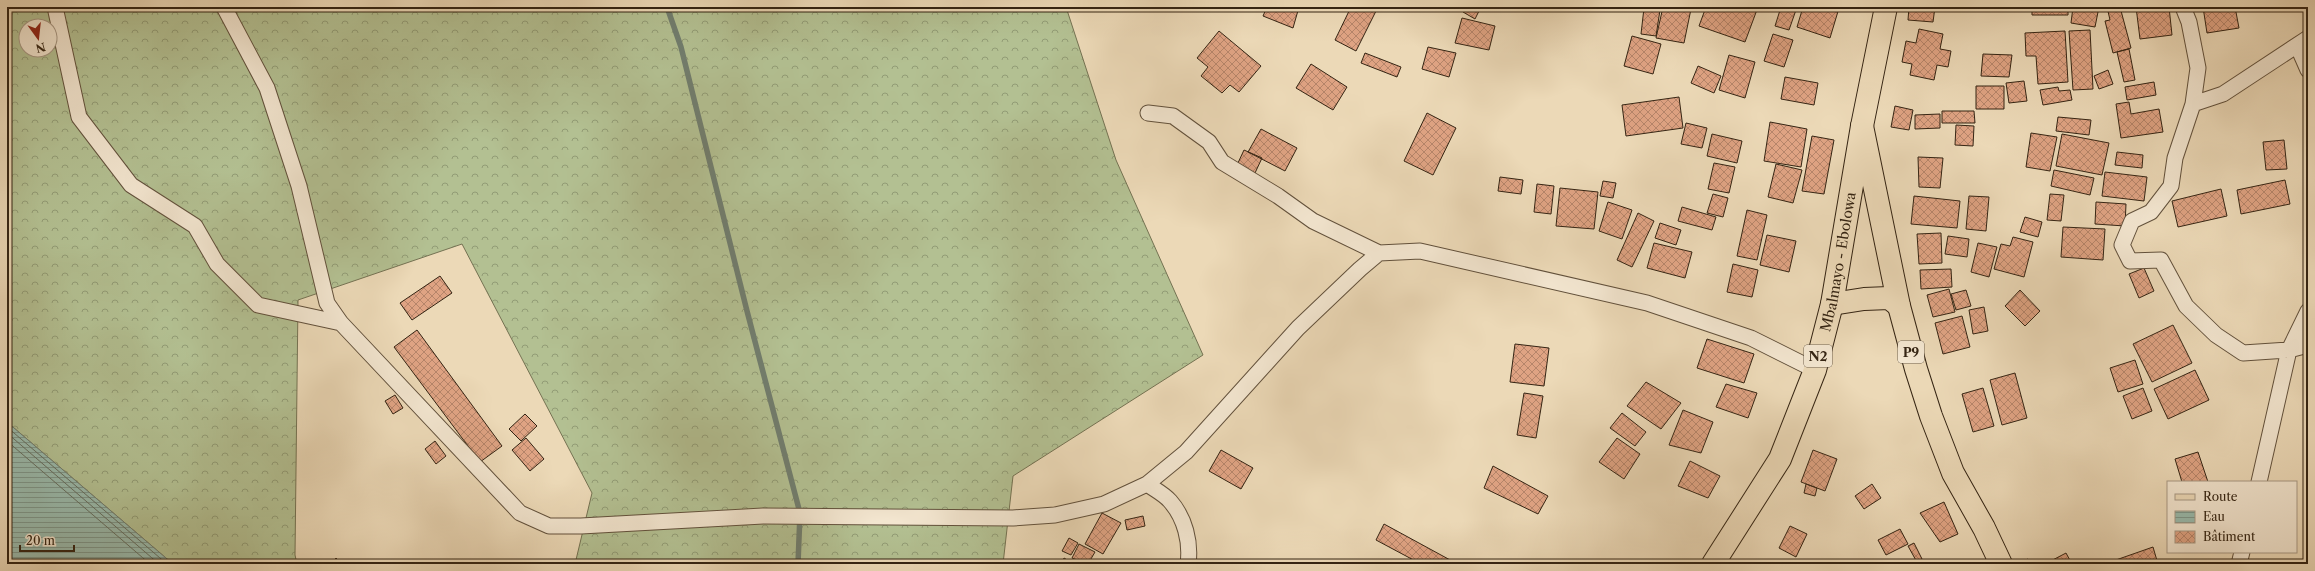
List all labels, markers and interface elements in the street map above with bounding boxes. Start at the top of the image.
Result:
north arrow [18,18,58,58]
text: N [34,40,47,56]
street label: Mbalmayo - Ebolowa [1816,190,1860,334]
road number: P9 [1898,341,1924,363]
road number: N2 [1804,345,1832,367]
legend [2167,481,2297,553]
text: Route [2203,489,2238,504]
text: Eau [2203,509,2226,524]
scale bar [20,527,74,553]
text: Bâtiment [2203,529,2256,544]
text: 20 m [26,533,55,548]

